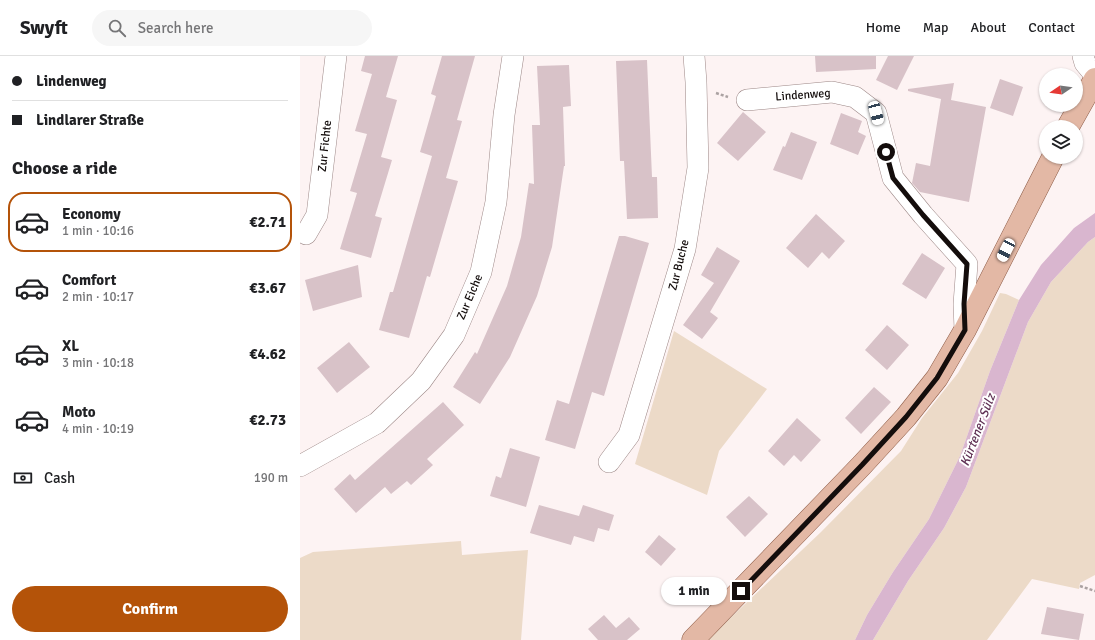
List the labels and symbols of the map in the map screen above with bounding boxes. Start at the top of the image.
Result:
north arrow [1039,68,1083,112]
street label: Lindenweg [775,86,831,104]
car [867,100,885,126]
street label: Zur Fichte [315,119,335,173]
route start [877,143,895,161]
car [995,237,1017,263]
street label: Zur Buche [665,238,693,292]
street label: Zur Eiche [454,272,486,322]
water label: Kürtener Sülz [957,391,1000,468]
callout: 1 min [661,577,727,605]
route end [732,582,750,600]

